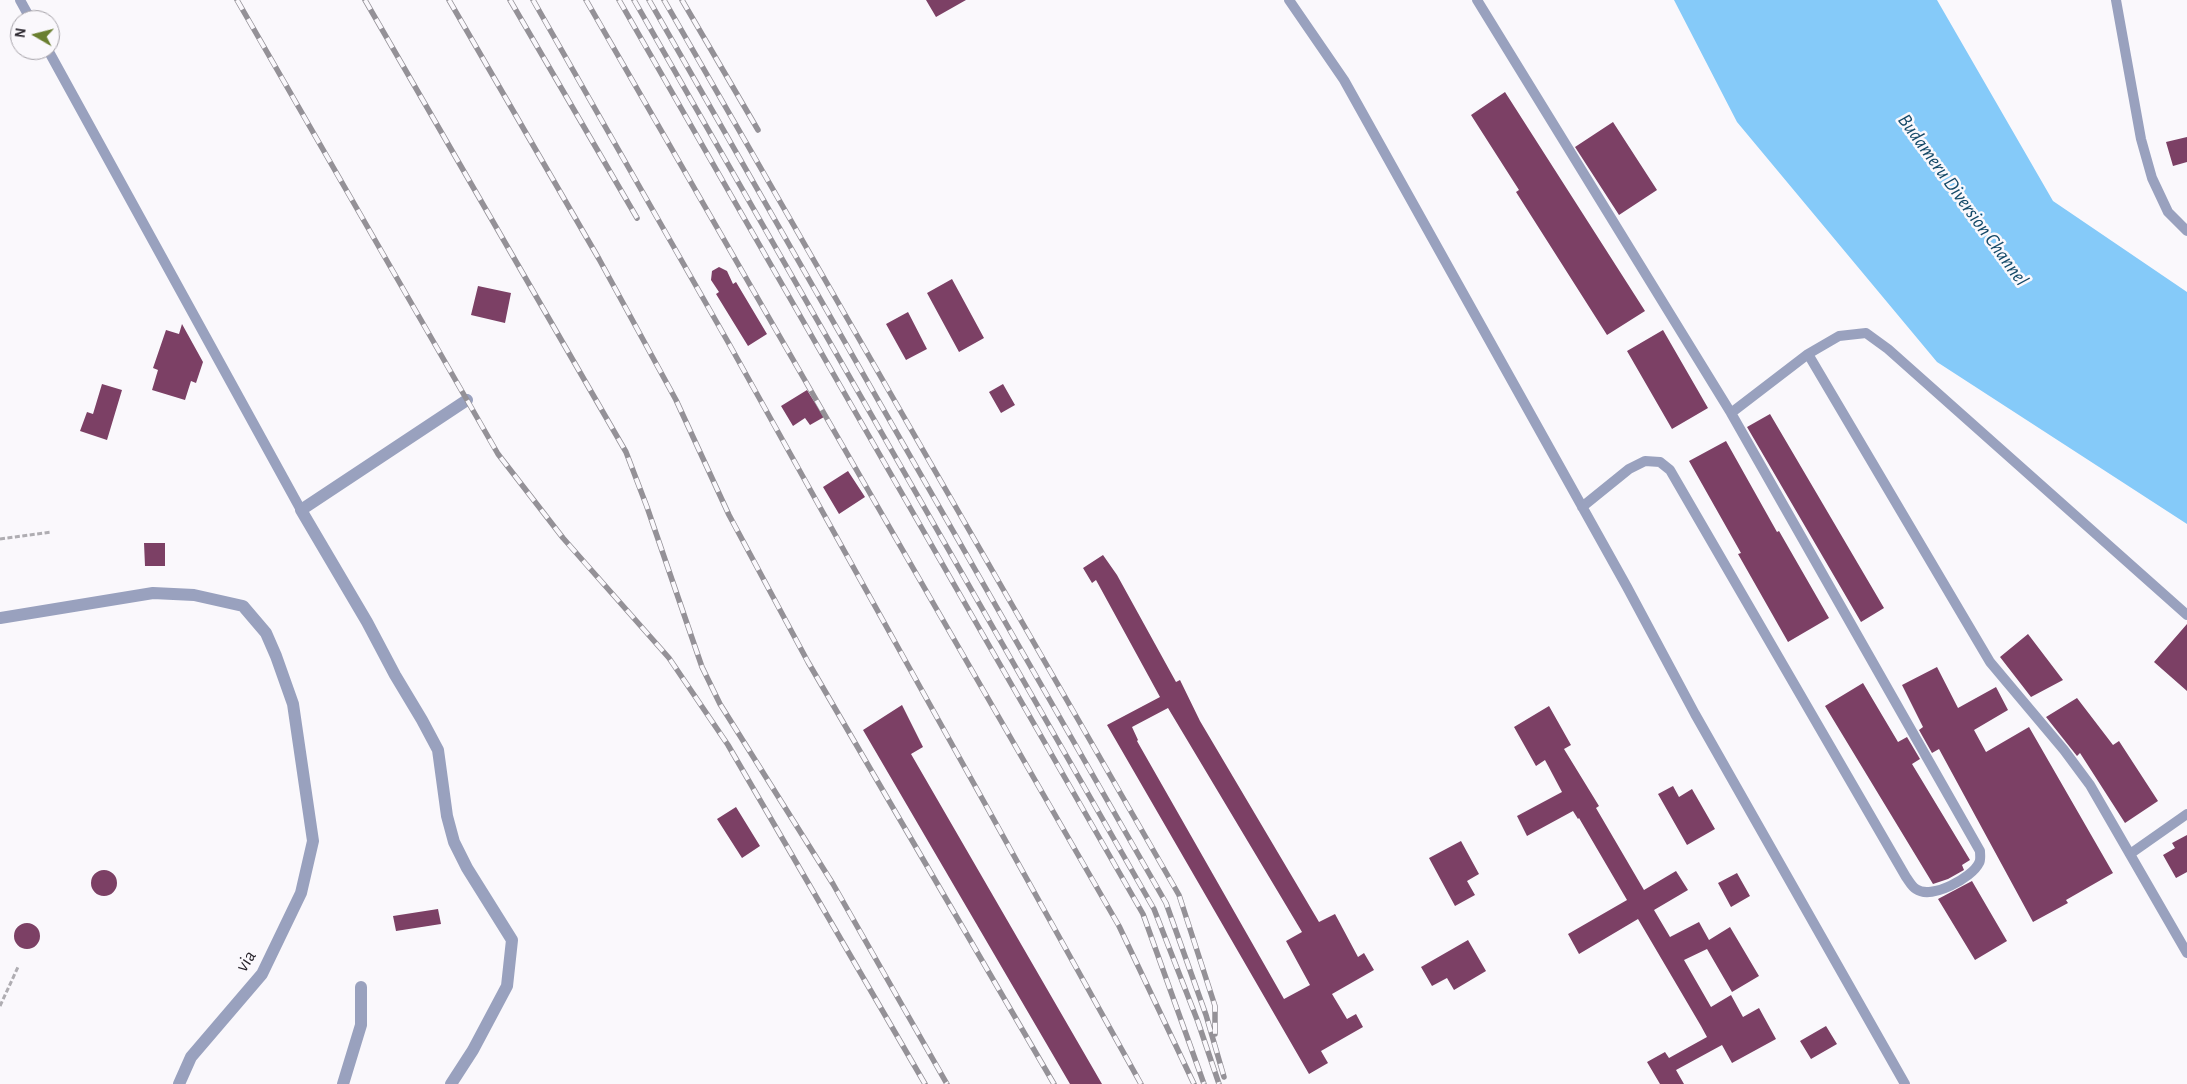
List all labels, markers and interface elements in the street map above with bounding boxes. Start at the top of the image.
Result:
north arrow [10,10,60,60]
text: N [14,27,29,39]
water label: Budameru Diversion Channel [1892,109,2034,291]
street label: via [231,946,261,976]

